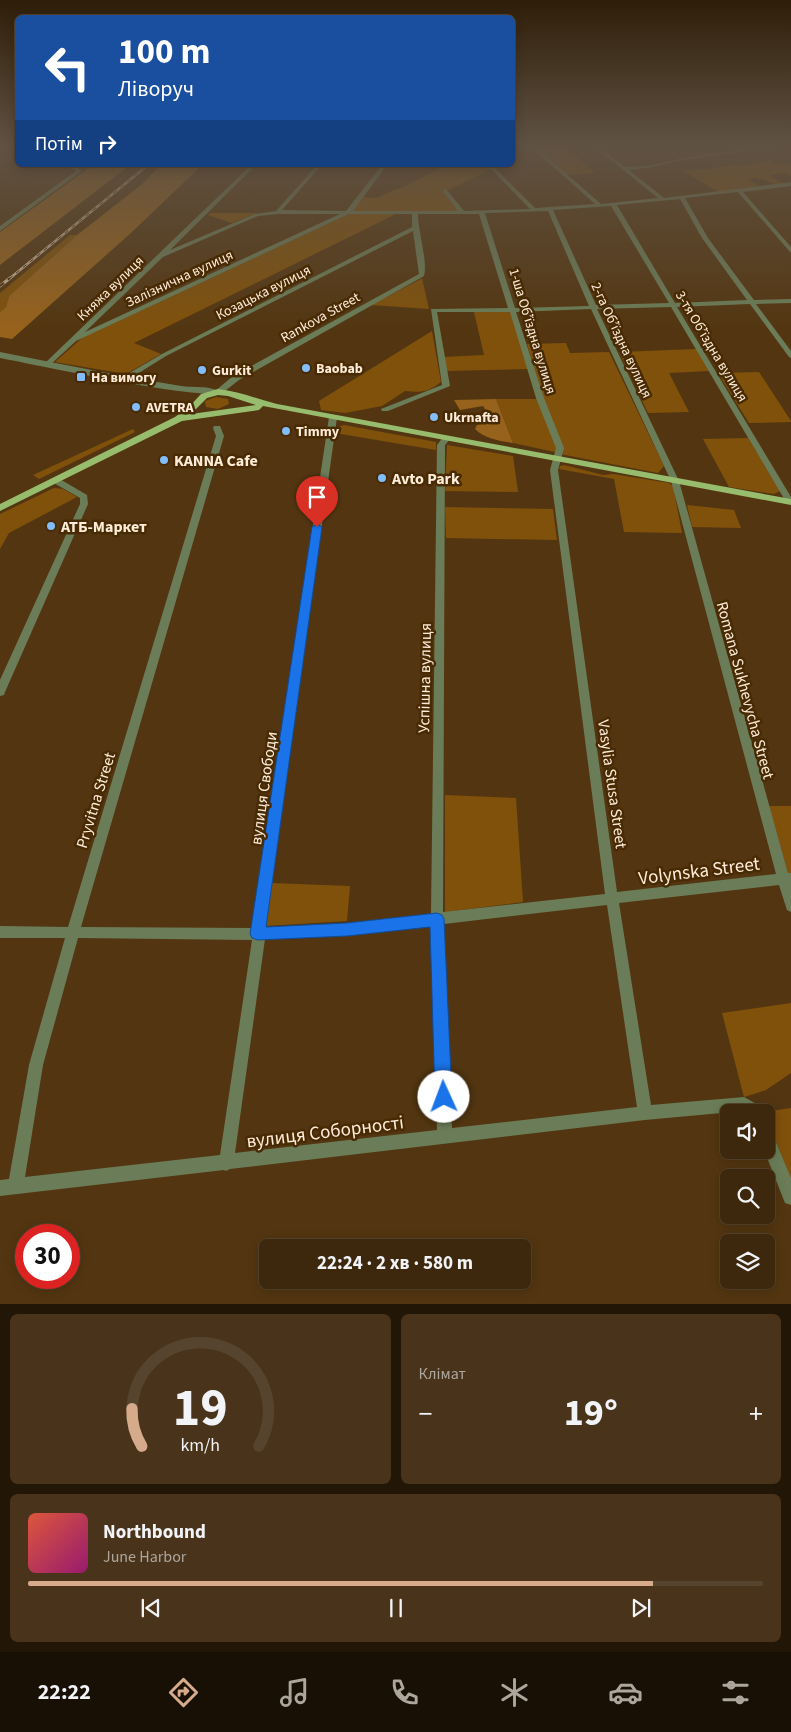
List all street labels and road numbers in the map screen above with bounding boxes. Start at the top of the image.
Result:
street label: Залізнична вулиця [122,245,236,313]
street label: Княжа вулиця [73,252,149,326]
street label: Козацька вулиця [213,260,314,325]
street label: 1-ша Обʼїздна вулиця [503,266,561,397]
street label: 2-га Обʼїздна вулиця [585,279,657,402]
street label: 3-тя Обʼїздна вулиця [670,287,752,406]
street label: Rankova Street [277,288,364,348]
street label: Romana Sukhevycha Street [711,599,780,782]
street label: Успішна вулиця [413,623,437,733]
street label: Vasylia Stusa Street [592,718,632,850]
street label: вулиця Свободи [245,730,283,846]
street label: Pryvitna Street [71,749,121,851]
street label: Volynska Street [637,851,762,892]
street label: вулиця Соборності [245,1109,406,1156]

